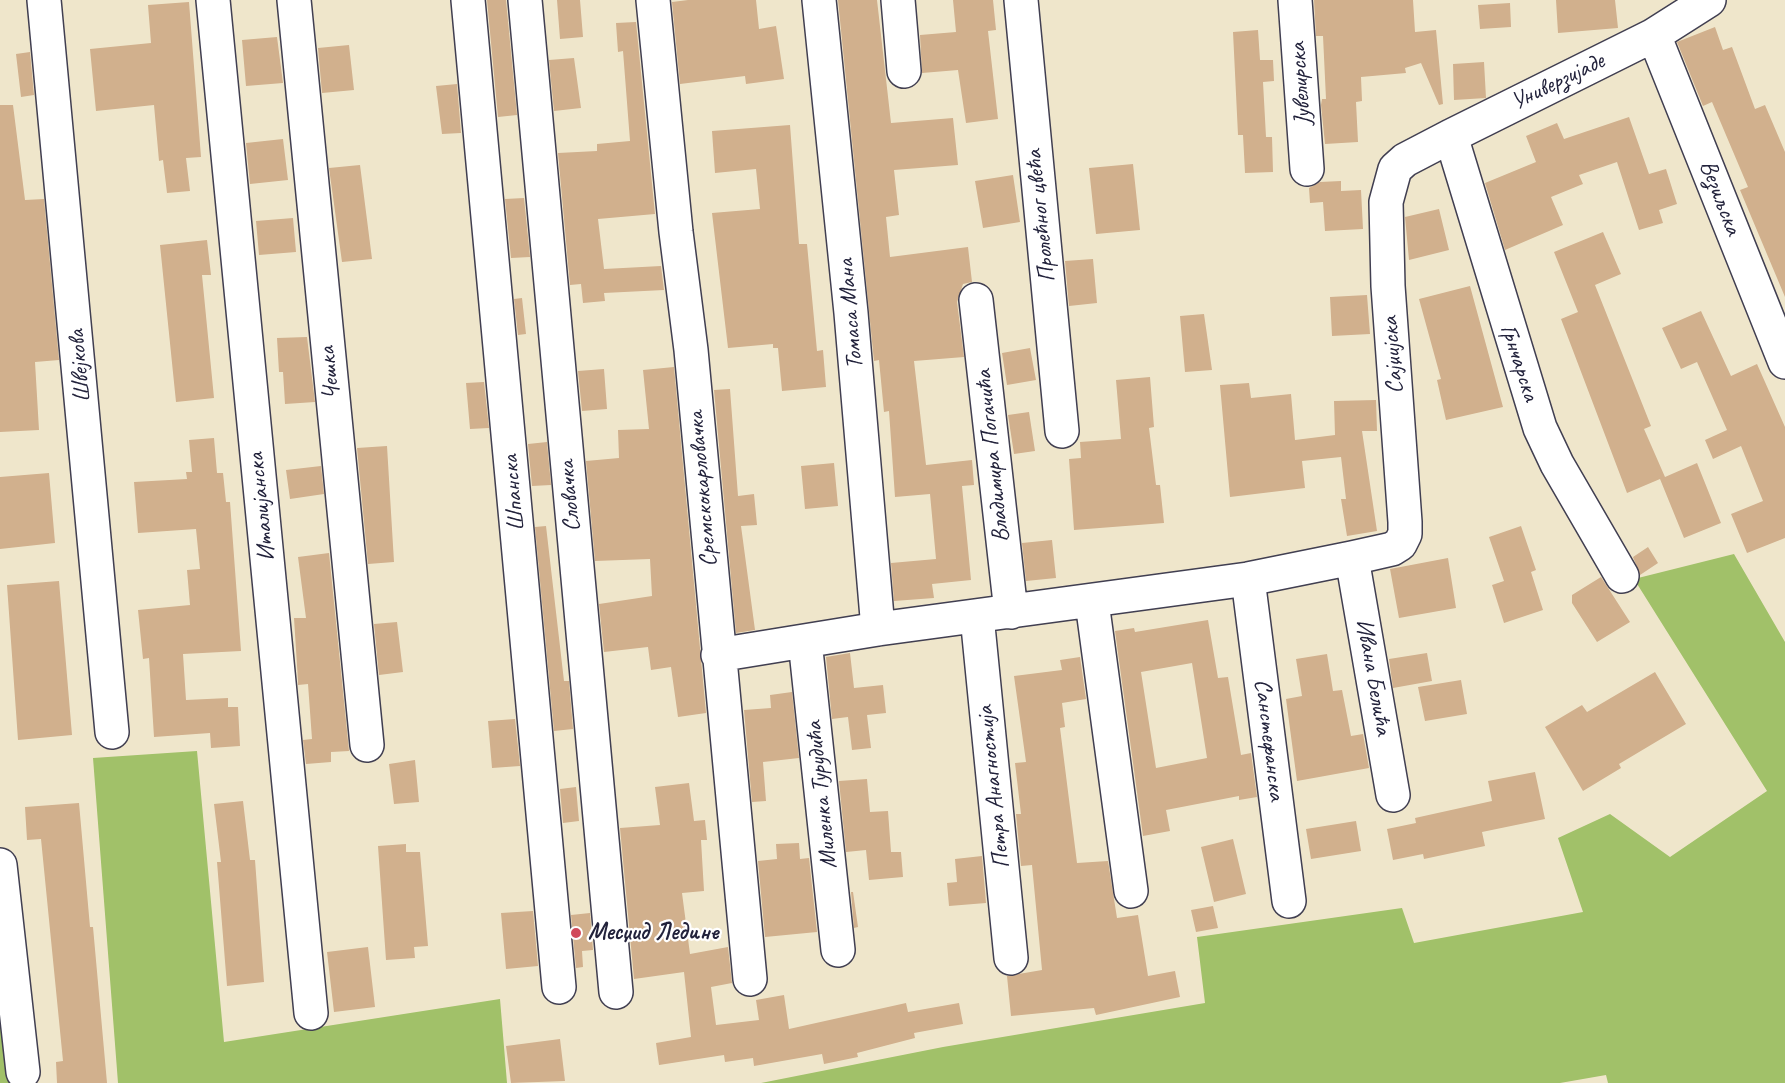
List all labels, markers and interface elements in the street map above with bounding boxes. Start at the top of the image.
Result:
street label: Јувелирска [1284,42,1318,126]
street label: Универзијаде [1507,47,1609,117]
street label: Пролећног цвећа [1020,148,1062,284]
street label: Везиљска [1693,156,1747,240]
street label: Томаса Мана [832,258,870,370]
street label: Сајџијска [1376,315,1410,395]
street label: Грнчарска [1493,321,1545,405]
street label: Швејкова [62,328,98,404]
street label: Чешка [313,345,347,401]
street label: Владимира Погачића [970,368,1016,544]
street label: Сремскокарловачка [682,410,724,568]
street label: Италијанска [242,451,282,563]
street label: Шпанска [496,454,532,532]
street label: Словачка [553,459,587,533]
street label: Ивана Белића [1349,617,1397,737]
street label: Санстефанска [1247,678,1291,802]
street label: Петра Анагностија [971,704,1017,870]
street label: Миленка Турудића [800,720,844,870]
place label: Месџид Ледине [588,919,719,947]
marker: Месџид Ледине [569,926,583,940]

